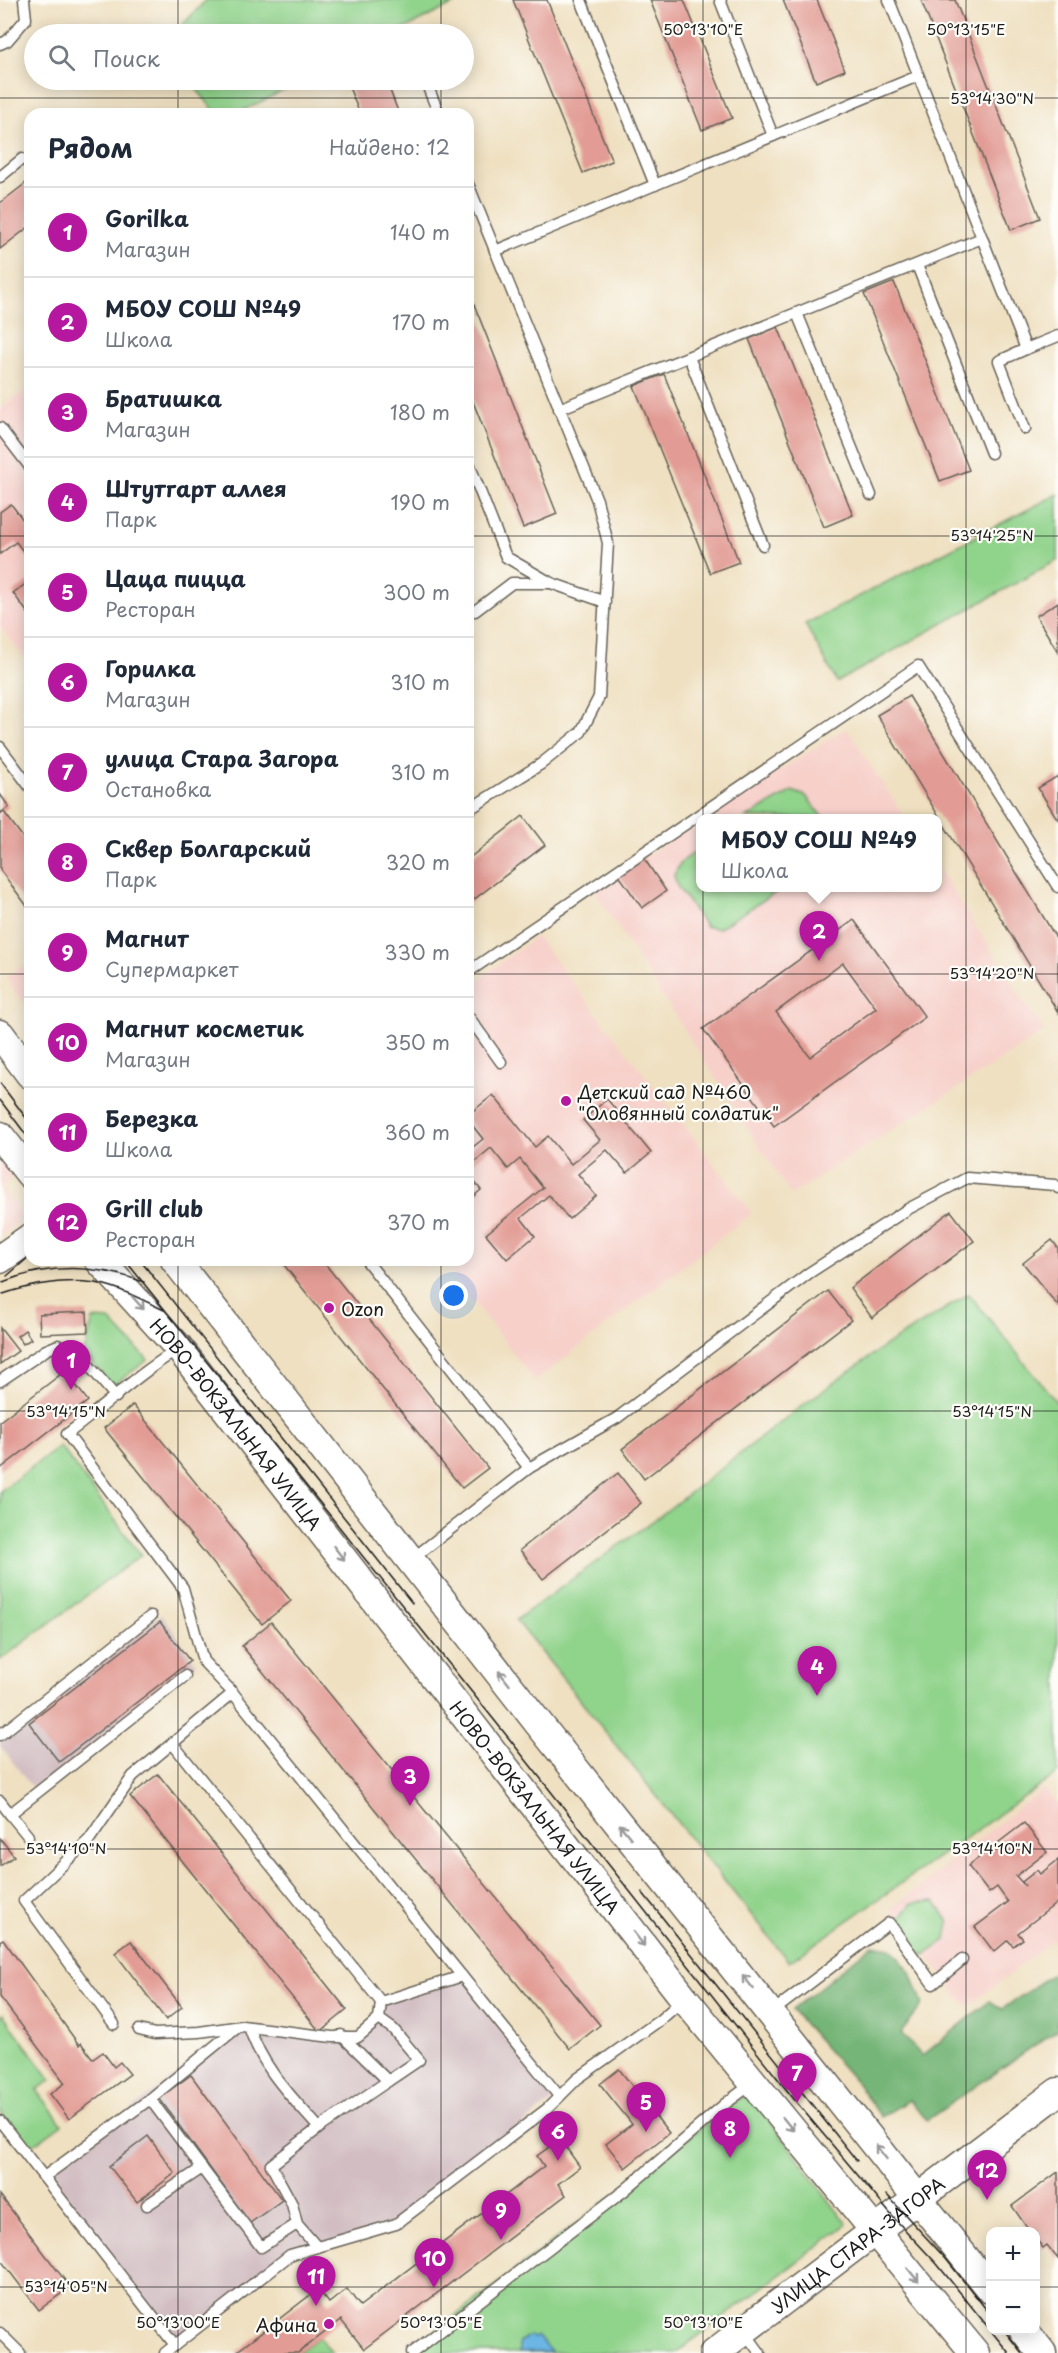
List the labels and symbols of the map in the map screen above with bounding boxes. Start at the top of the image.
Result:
text: 50°13'10"E [663,17,743,40]
text: 50°13'15"E [927,17,1006,40]
text: 53°14'30"N [950,86,1034,109]
text: 53°14'25"N [950,523,1034,546]
pin: 2 [800,912,838,961]
text: 53°14'20"N [950,961,1034,984]
place label: Детский сад №460 "Оловянный солдатик" [577,1078,779,1126]
marker: Детский сад №460 "Оловянный солдатик" [559,1094,573,1108]
your location [439,1281,468,1310]
one-way arrow [131,1295,145,1310]
place label: Ozon [341,1295,384,1322]
marker: Ozon [322,1301,336,1315]
street label: НОВО-ВОКЗАЛЬНАЯ УЛИЦА [144,1312,329,1536]
pin: 1 [52,1340,90,1390]
text: 53°14'15"N [26,1399,106,1422]
text: 53°14'15"N [952,1399,1032,1422]
one-way arrow [333,1545,346,1561]
pin: 4 [798,1646,836,1696]
one-way arrow [497,1671,510,1687]
street label: НОВО-ВОКЗАЛЬНАЯ УЛИЦА [444,1695,627,1919]
pin: 3 [390,1756,430,1806]
one-way arrow [619,1823,632,1839]
text: 53°14'10"N [25,1836,107,1859]
text: 53°14'10"N [951,1836,1033,1859]
one-way arrow [633,1931,646,1947]
one-way arrow [742,1975,755,1991]
pin: 7 [778,2054,816,2103]
pin: 5 [626,2082,666,2132]
pin: 8 [710,2108,750,2158]
pin: 6 [538,2112,578,2161]
one-way arrow [781,2116,794,2132]
one-way arrow [875,2145,888,2161]
pin: 12 [968,2150,1006,2200]
street label: УЛИЦА СТАРА-ЗАГОРА [765,2169,950,2319]
pin: 9 [482,2190,520,2240]
pin: 10 [414,2238,454,2288]
pin: 11 [296,2256,336,2306]
one-way arrow [906,2267,919,2283]
text: 53°14'05"N [24,2274,108,2297]
text: 50°13'00"E [136,2310,220,2333]
text: 50°13'05"E [400,2310,482,2333]
text: 50°13'10"E [663,2310,743,2333]
place label: Афина [256,2311,318,2338]
marker: Афина [322,2317,336,2331]

